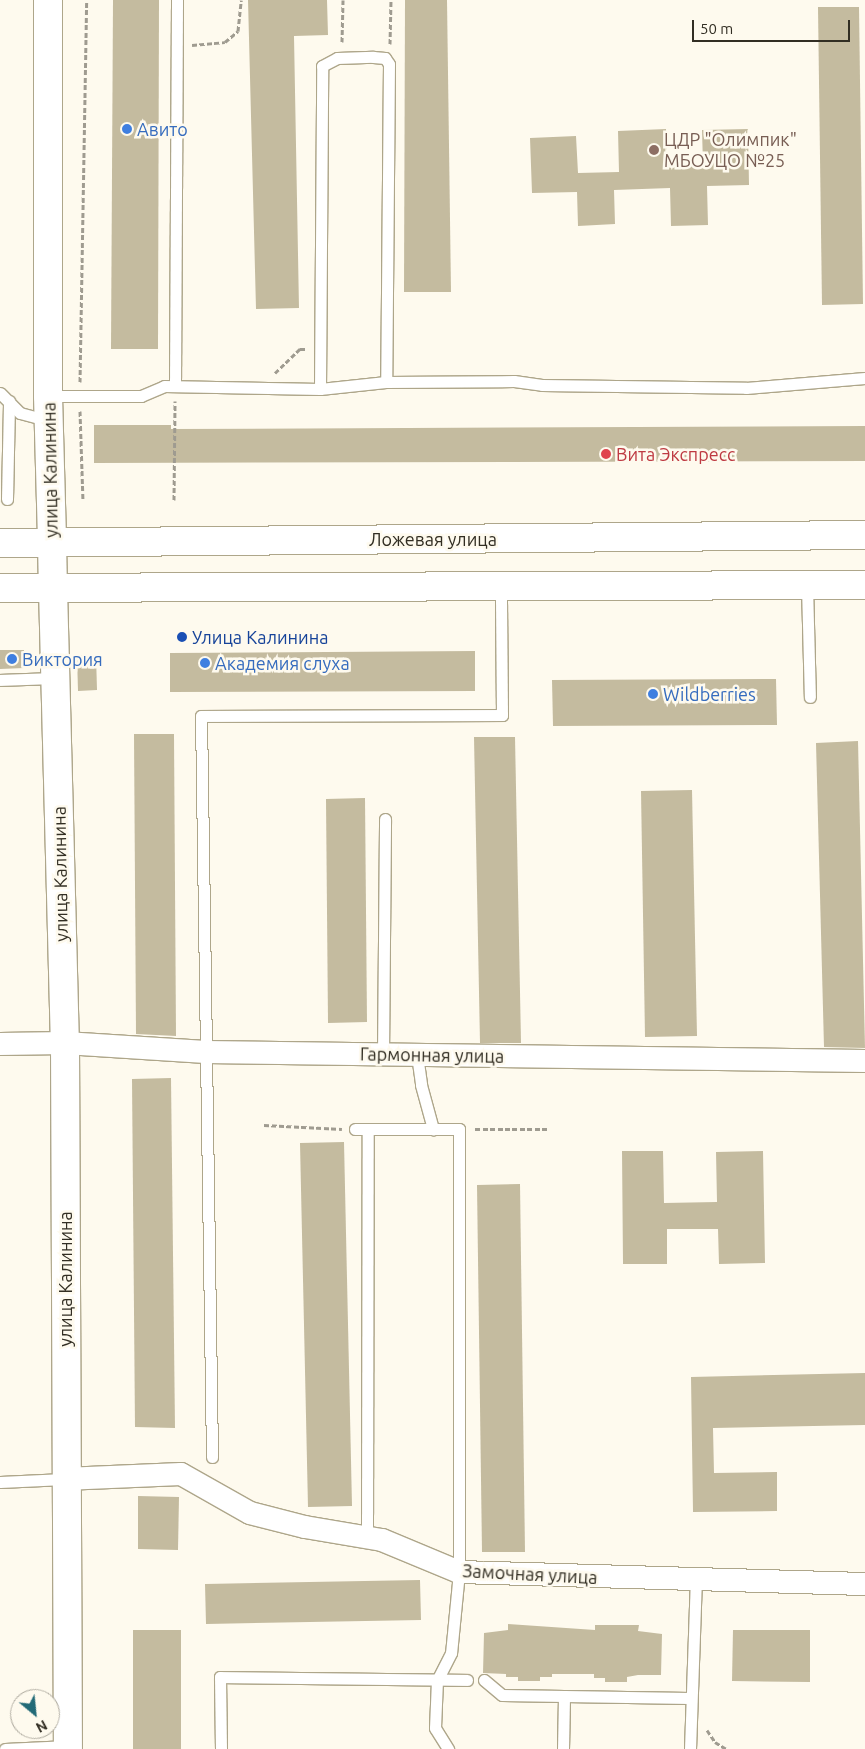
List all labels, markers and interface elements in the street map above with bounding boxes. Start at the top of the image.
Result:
scale bar [695,10,852,42]
text: 50 m [700,20,733,37]
place label: Авито [137,118,188,140]
marker: Авито [121,123,133,135]
place label: ЦДР "Олимпик" МБОУЦО №25 [664,129,797,172]
marker: ЦДР "Олимпик" МБОУЦО №25 [648,144,660,156]
street label: улица Калинина [38,402,62,538]
place label: Вита Экспресс [616,443,735,465]
marker: Вита Экспресс [600,448,612,460]
street label: Ложевая улица [369,528,497,550]
place label: Улица Калинина [192,626,329,648]
marker: Улица Калинина [176,631,188,643]
place label: Виктория [22,648,103,670]
place label: Академия слуха [215,652,350,674]
marker: Виктория [6,653,18,665]
marker: Академия слуха [199,657,211,669]
place label: Wildberries [663,683,756,705]
marker: Wildberries [647,688,659,700]
street label: улица Калинина [48,806,72,942]
street label: Гармонная улица [360,1043,504,1067]
street label: улица Калинина [54,1211,76,1347]
street label: Замочная улица [462,1560,598,1588]
north arrow [10,1689,60,1739]
text: N [33,1717,50,1736]

